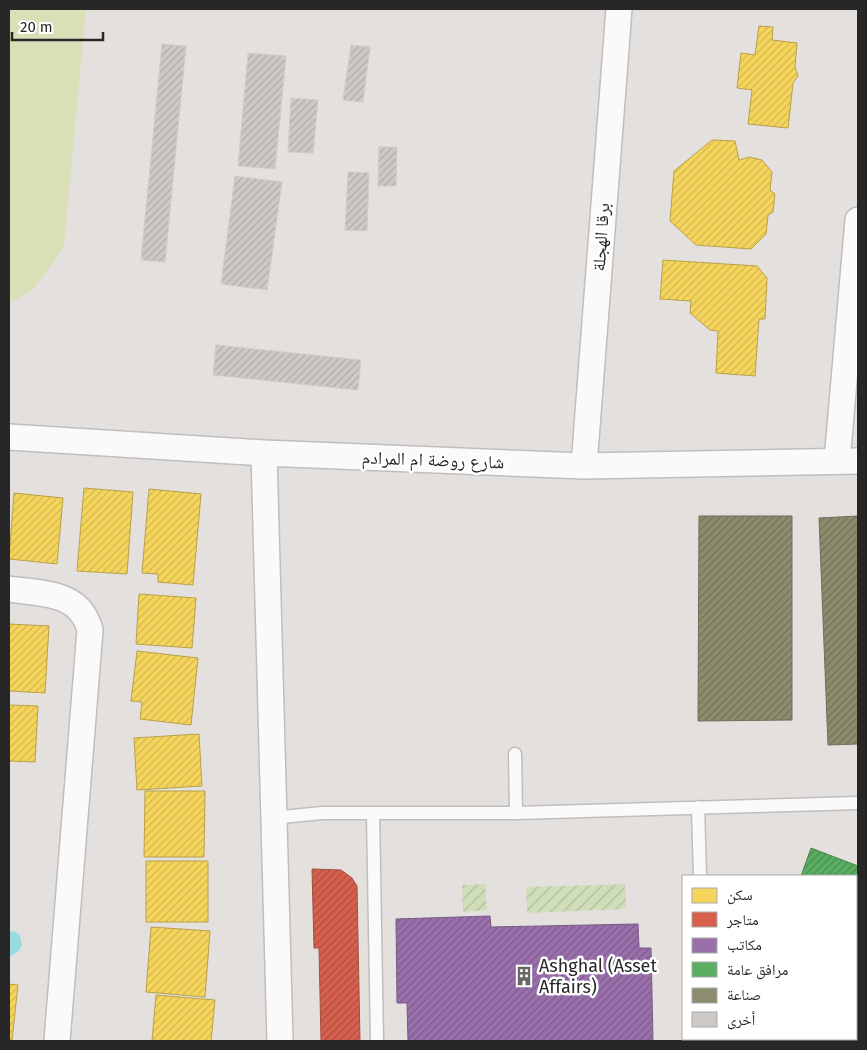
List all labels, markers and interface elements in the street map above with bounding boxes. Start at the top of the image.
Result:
scale bar [12,10,104,42]
text: 20 m [20,18,53,36]
street label: برقا الهجلة [588,202,614,272]
street label: شارع روضة ام المرادم [361,447,505,474]
legend [682,875,857,1040]
text: سكن [727,886,753,905]
text: متاجر [726,911,759,929]
text: مكاتب [727,936,762,954]
place label: Ashghal (Asset Affairs) [539,955,657,998]
text: مرافق عامة [727,961,789,980]
building icon: Ashghal (Asset Affairs) [513,965,535,987]
text: صناعة [727,986,761,1004]
text: أخرى [727,1011,756,1030]

